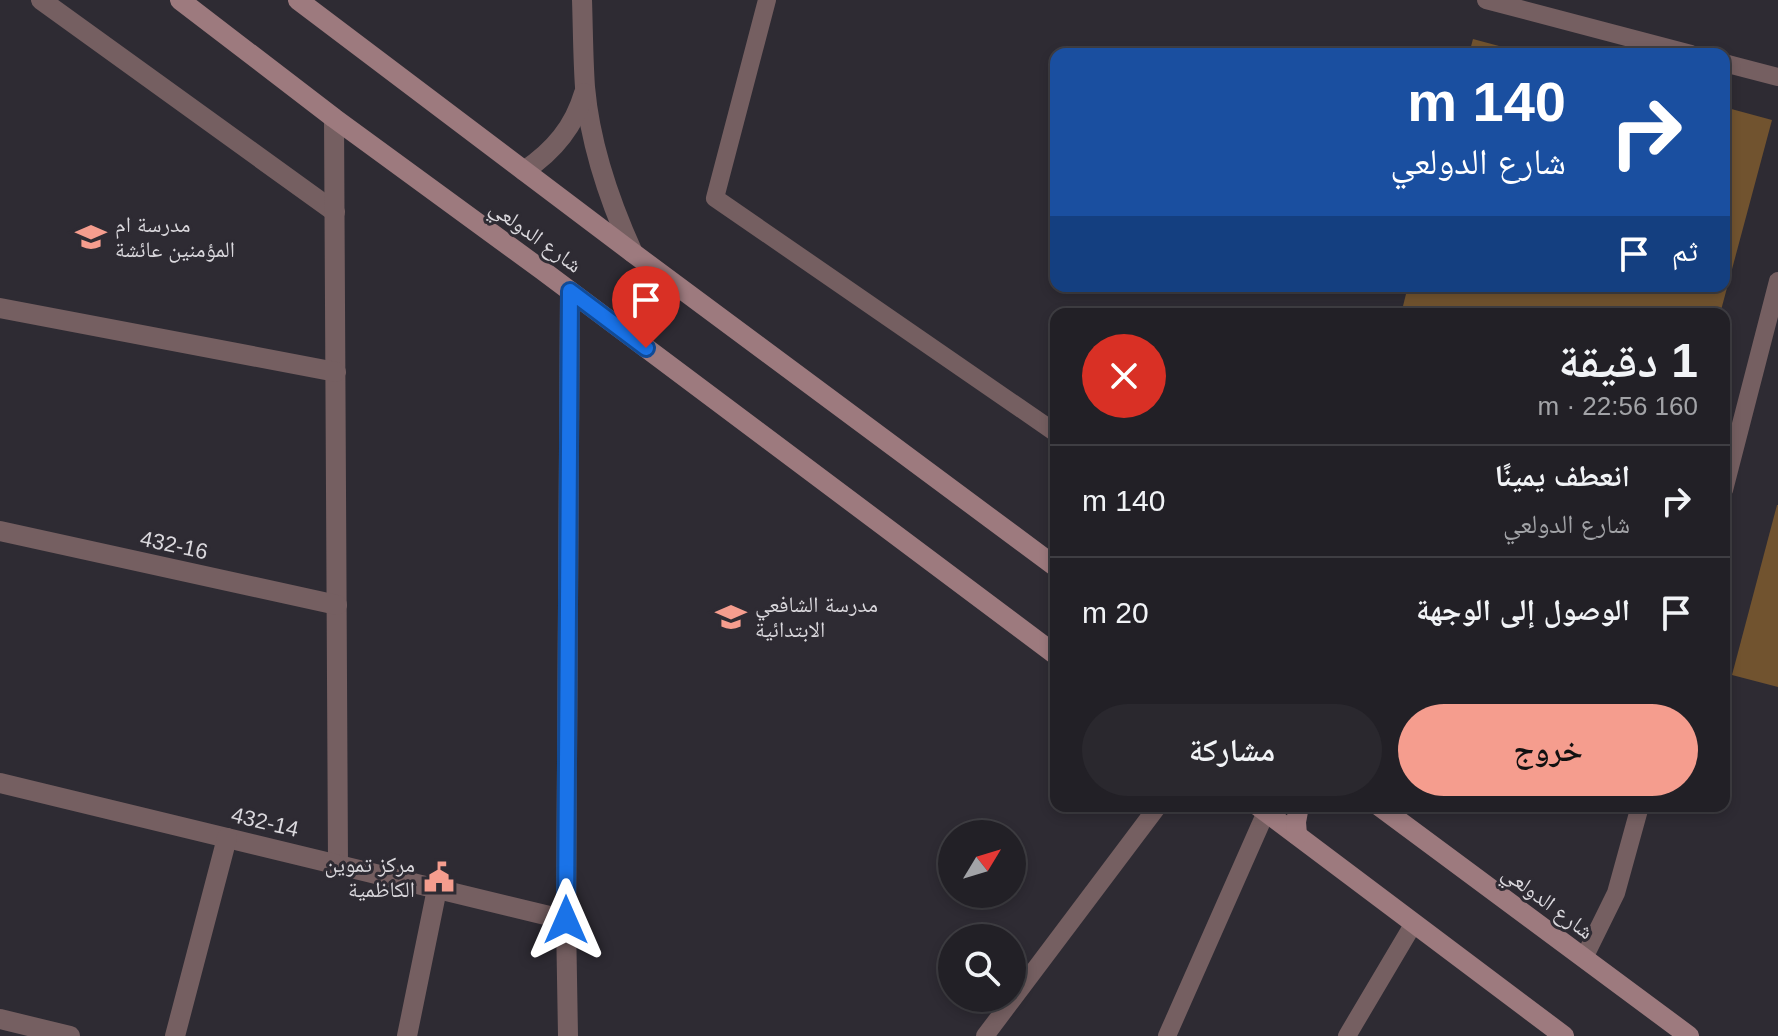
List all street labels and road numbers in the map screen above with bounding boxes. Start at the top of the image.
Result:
street label: شارع الدولعي [482,194,587,281]
street label: 432-16 [138,526,210,564]
street label: 432-14 [229,802,301,842]
street label: شارع الدولعي [1495,860,1598,948]

